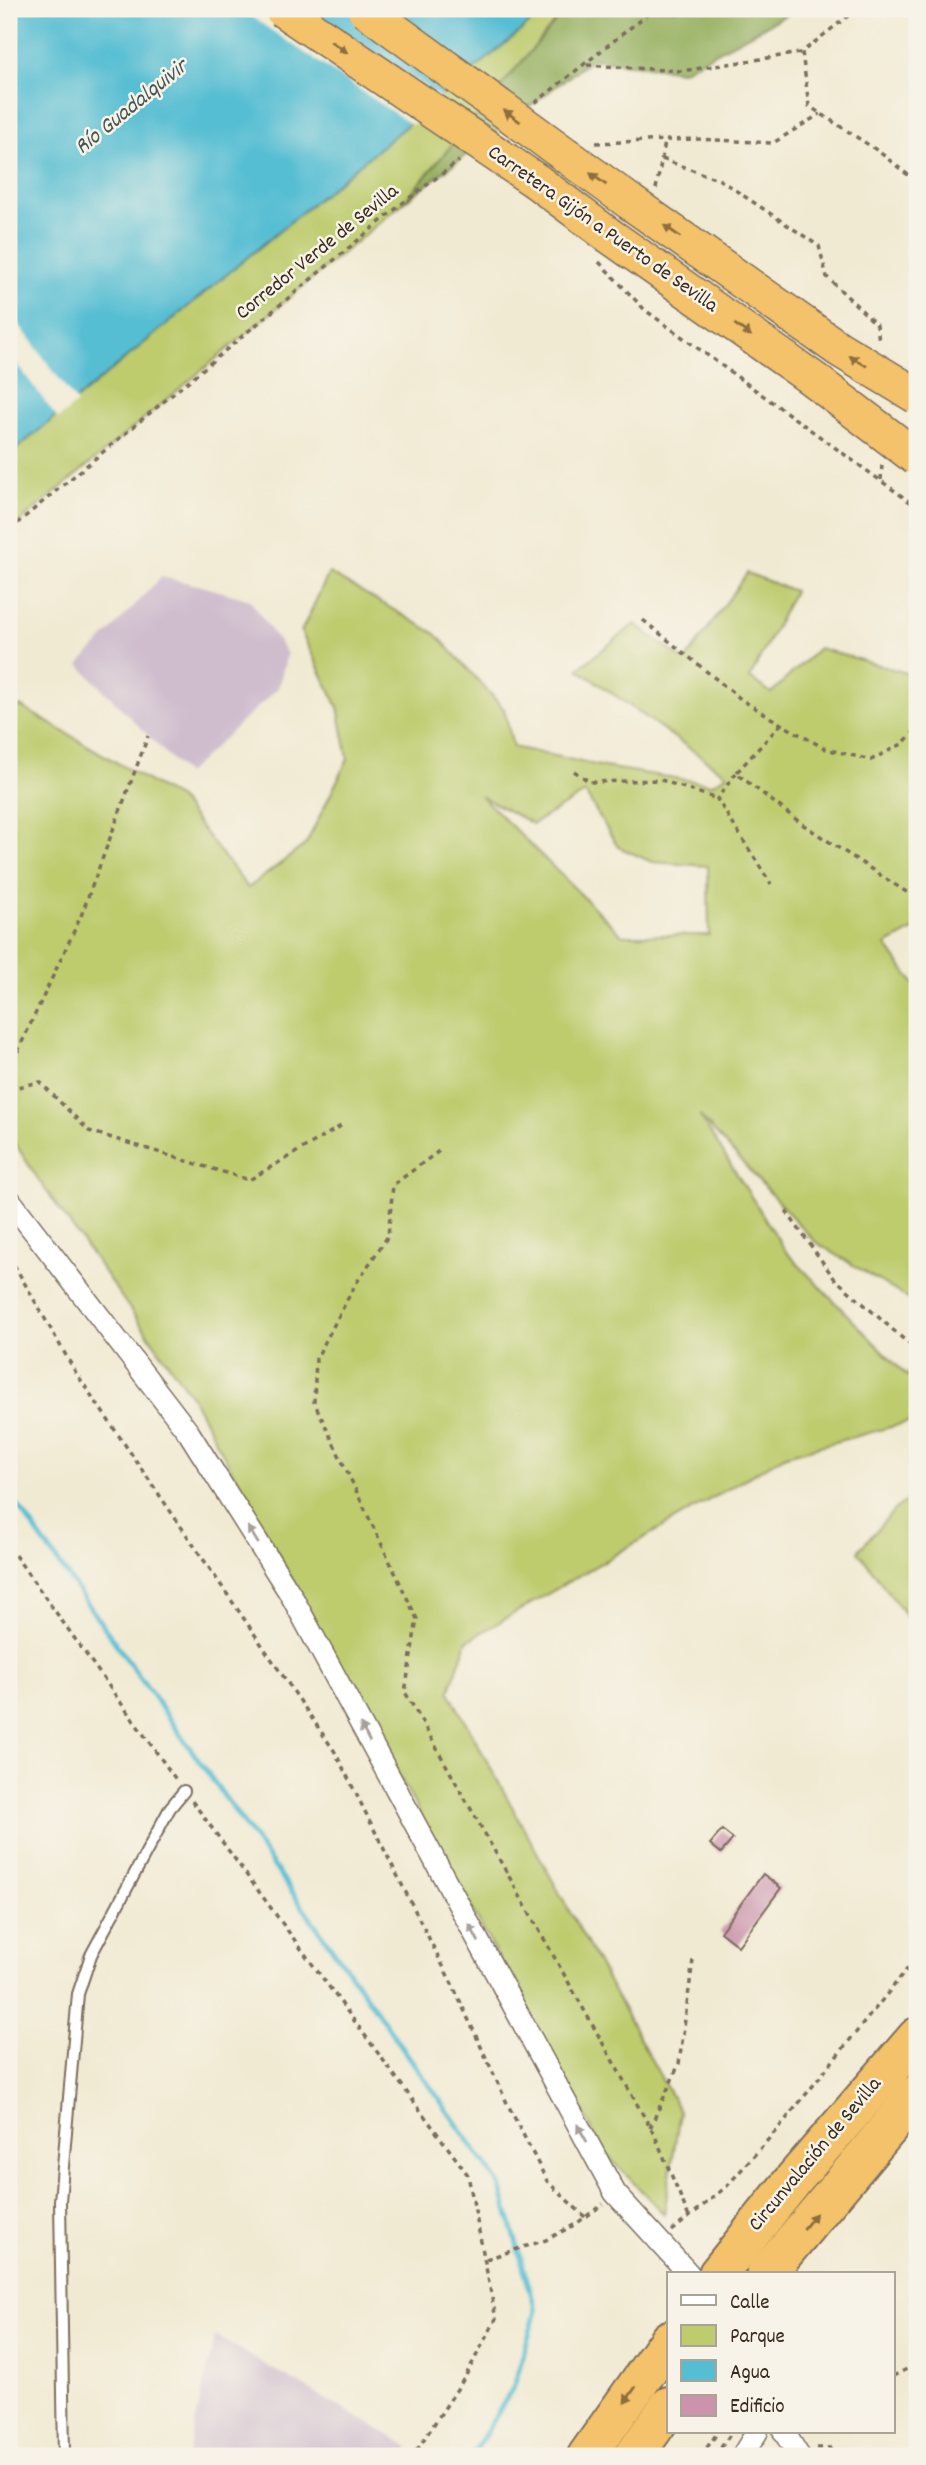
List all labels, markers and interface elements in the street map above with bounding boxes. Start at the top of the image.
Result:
one-way arrow [330,40,348,54]
water label: Río Guadalquivir [68,51,198,164]
one-way arrow [503,108,521,123]
street label: Carretera Gijón a Puerto de Sevilla [481,139,724,322]
one-way arrow [589,172,607,186]
street label: Corredor Verde de Sevilla [230,177,407,328]
one-way arrow [663,224,681,238]
one-way arrow [734,323,752,337]
one-way arrow [849,355,868,367]
one-way arrow [247,1526,260,1545]
one-way arrow [360,1723,371,1743]
one-way arrow [468,1923,480,1943]
street label: Circunvalación de Sevilla [742,2070,890,2239]
one-way arrow [576,2124,588,2143]
one-way arrow [802,2213,817,2231]
legend [667,2272,894,2434]
text: Calle [730,2289,769,2319]
text: Parque [730,2323,785,2353]
text: Agua [730,2359,771,2389]
one-way arrow [623,2386,637,2404]
text: Edificio [730,2393,785,2423]

